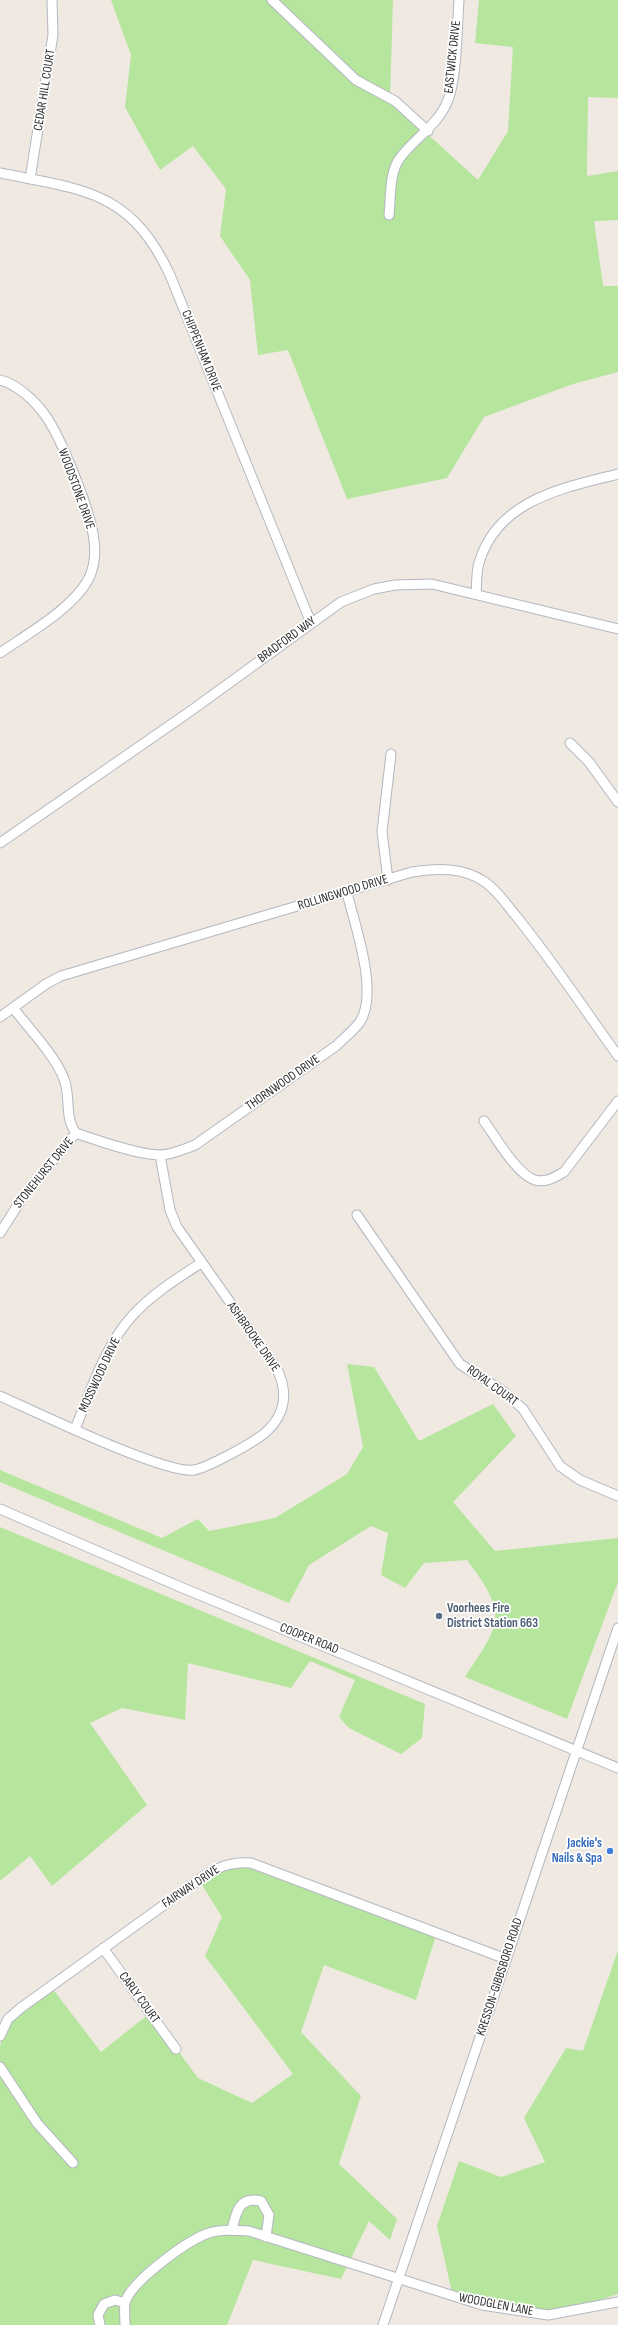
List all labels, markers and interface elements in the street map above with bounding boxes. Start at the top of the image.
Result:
street label: EASTWICK DRIVE [441,20,465,94]
street label: CEDAR HILL COURT [31,48,59,132]
street label: CHIPPENHAM DRIVE [178,308,224,394]
street label: WOODSTONE DRIVE [54,447,98,531]
street label: BRADFORD WAY [255,614,319,666]
street label: ROLLINGWOOD DRIVE [296,872,390,914]
street label: THORNWOOD DRIVE [243,1052,323,1114]
street label: STONEHURST DRIVE [11,1134,77,1212]
street label: ASHBROOKE DRIVE [223,1299,283,1375]
street label: MOSSWOOD DRIVE [76,1335,124,1415]
street label: ROYAL COURT [463,1362,521,1410]
place label: Voorhees Fire District Station 663 [447,1601,538,1632]
marker: Voorhees Fire District Station 663 [434,1611,444,1621]
street label: COOPER ROAD [277,1620,341,1658]
place label: Jackie's Nails & Spa [552,1836,602,1867]
marker: Jackie's Nails & Spa [605,1846,615,1856]
street label: FAIRWAY DRIVE [159,1862,223,1912]
street label: KRESSON-GIBBSBORO ROAD [474,1916,526,2038]
street label: CARLY COURT [115,1969,163,2027]
street label: WOODGLEN LANE [457,2290,535,2320]

